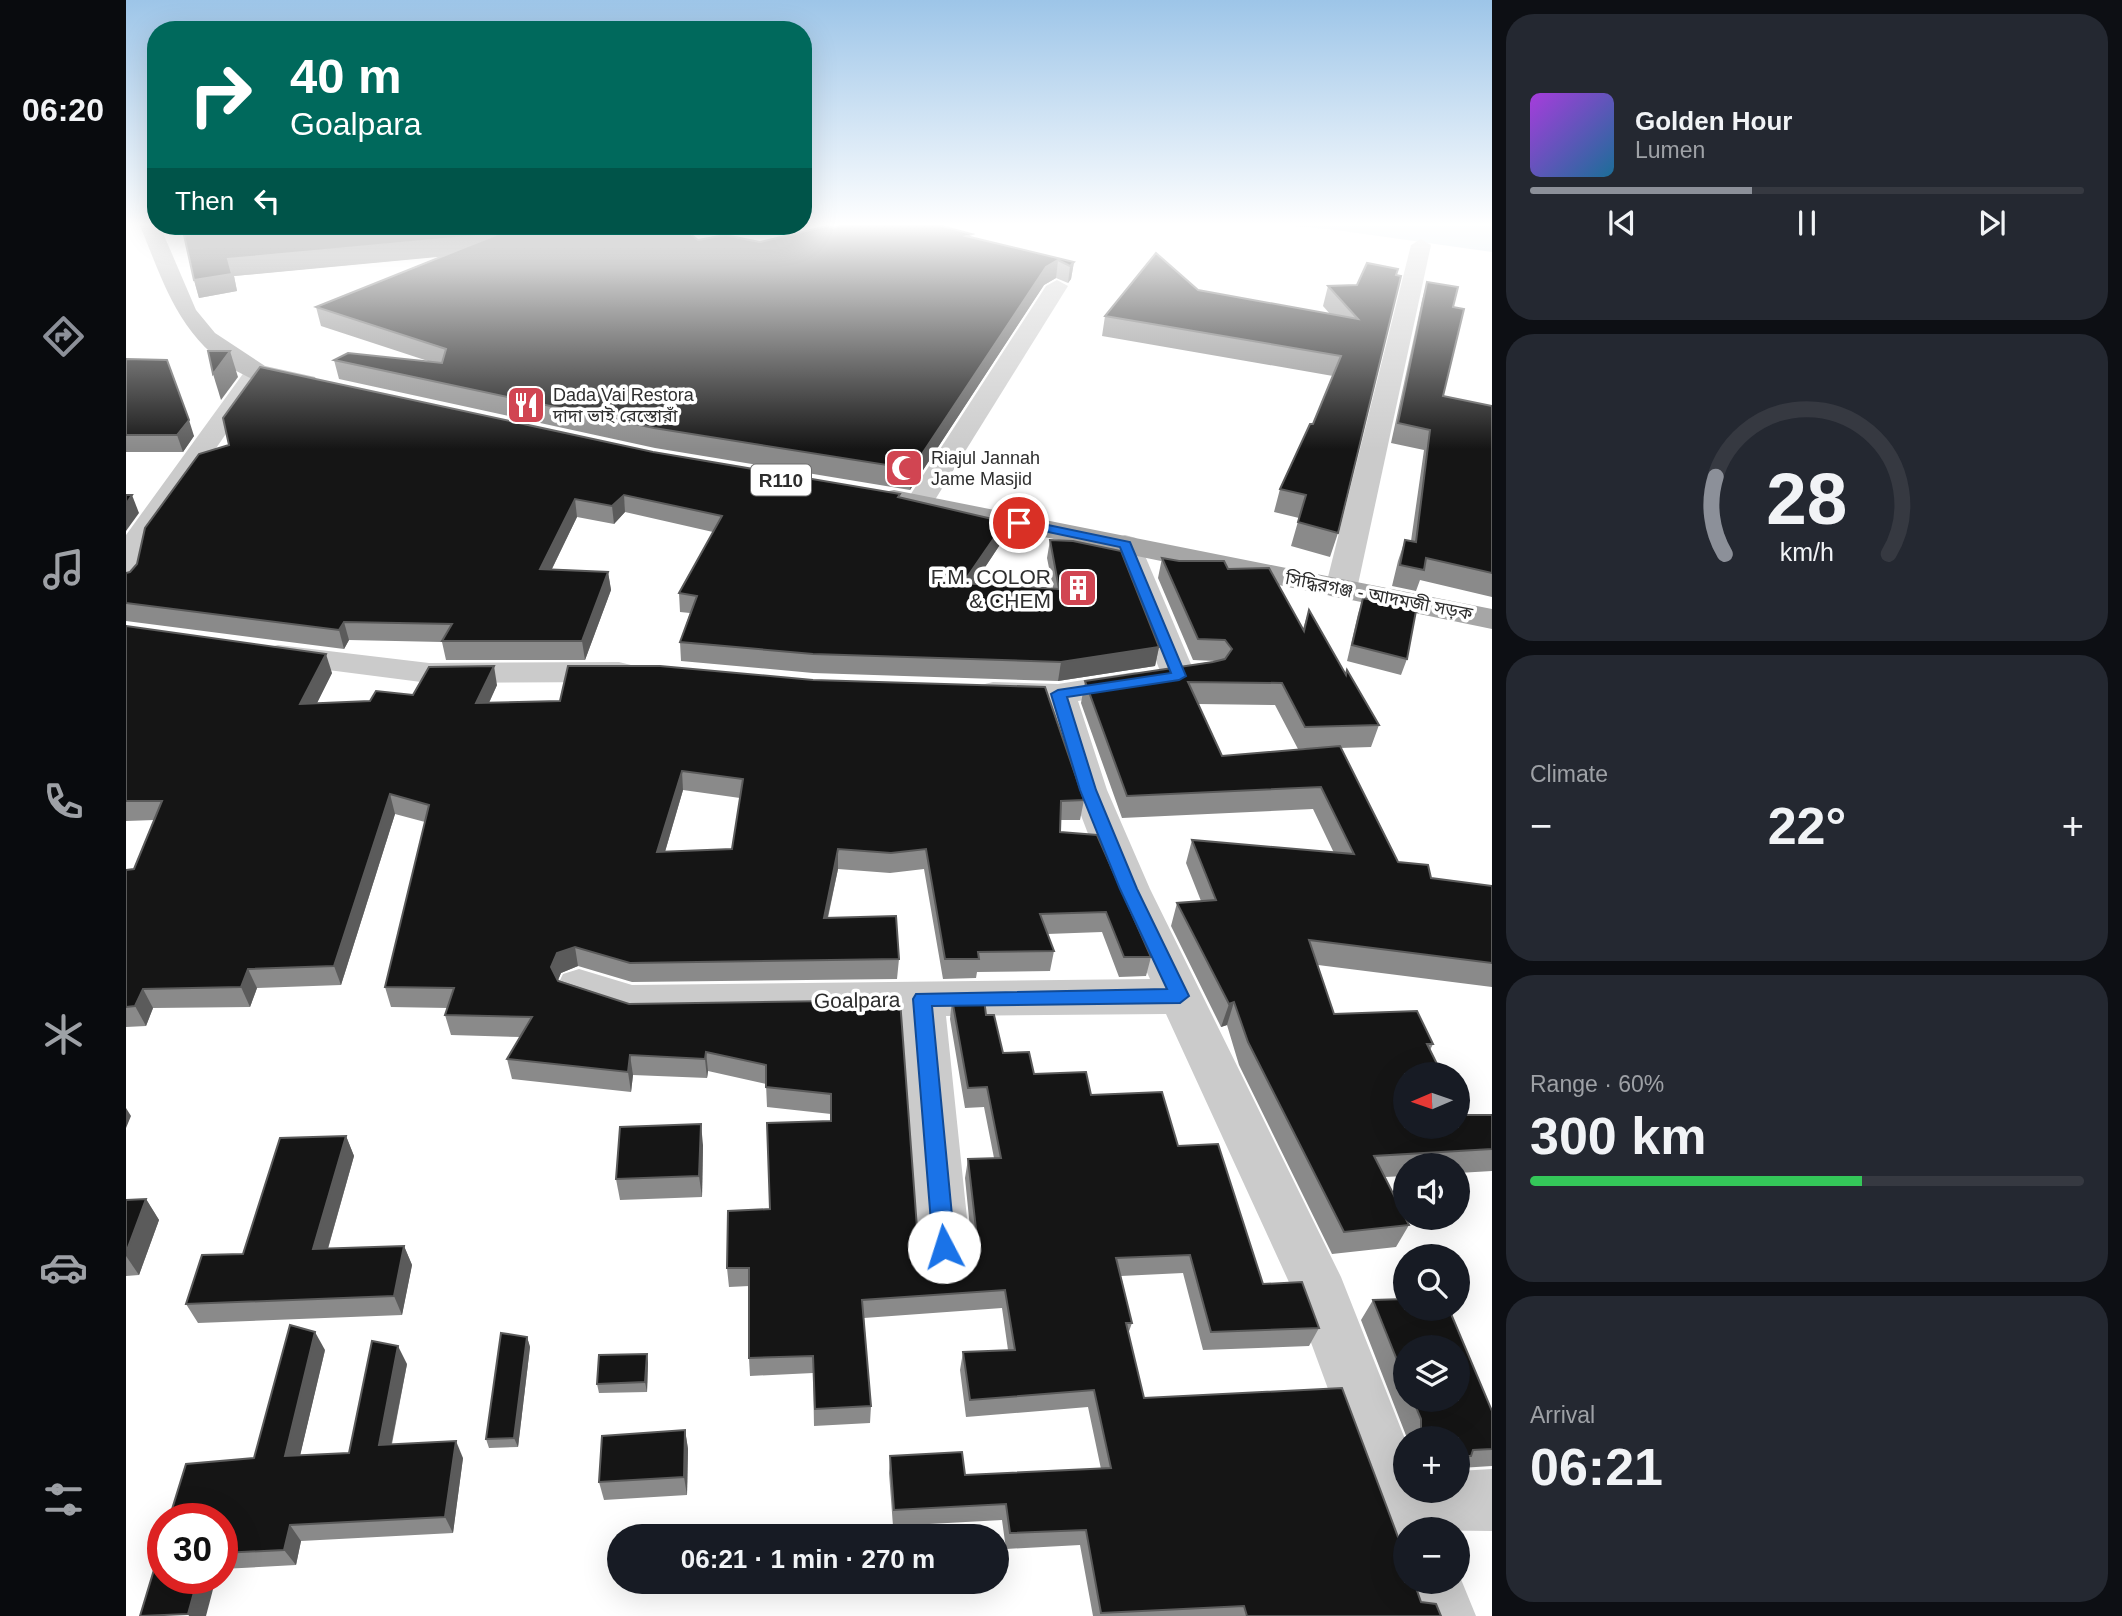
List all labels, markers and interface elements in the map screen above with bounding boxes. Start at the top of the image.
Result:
icon: right [175,49,266,140]
text: 40 m [290,49,402,103]
text: 06:20 [22,92,104,128]
text: Goalpara [290,106,422,142]
text: Golden Hour [1635,106,1792,136]
text: Lumen [1635,137,1705,163]
icon: left [248,182,286,220]
text: Then [175,186,234,216]
icon: previous [1603,204,1641,242]
icon: pause [1788,204,1826,242]
icon: next [1973,204,2011,242]
icon: directions [39,312,88,361]
restaurant icon: Dada Vai Restora দাদা ভাই রেস্তোরাঁ [505,384,547,426]
place label: Dada Vai Restora দাদা ভাই রেস্তোরাঁ [552,385,695,426]
mosque icon: Riajul Jannah Jame Masjid [883,447,925,489]
place label: Riajul Jannah Jame Masjid [931,448,1040,489]
text: 28 [1767,458,1847,539]
road number: R110 [751,464,811,495]
pin [989,493,1049,553]
icon: arrive [1000,504,1038,542]
text: km/h [1780,537,1834,565]
icon: music [39,545,88,594]
place label: F.M. COLOR & CHEM [931,565,1051,612]
building icon: F.M. COLOR & CHEM [1057,567,1099,609]
street label: সিদ্ধিরগঞ্জ - আদমজী সড়ক [1283,568,1475,624]
text: Climate [1530,761,1608,787]
icon: phone [39,777,88,826]
text: 22° [1768,797,1846,855]
text: − [1530,805,1552,847]
text: + [2062,805,2084,847]
street label: Goalpara [814,988,901,1012]
icon: climate [39,1010,88,1059]
north arrow [1393,1062,1470,1139]
map controls [1393,1062,1470,1594]
text: Range · 60% [1530,1071,1664,1097]
text: 300 km [1530,1107,1706,1165]
button: sound [1393,1153,1470,1230]
position arrow [907,1210,981,1284]
icon: car [39,1243,88,1292]
button: search [1393,1244,1470,1321]
button: layers [1393,1335,1470,1412]
text: Arrival [1530,1402,1595,1428]
button: + [1393,1426,1470,1503]
text: 06:21 [1530,1438,1663,1496]
icon: filters [39,1475,88,1524]
speed limit sign: 30 [147,1503,238,1594]
button: − [1393,1517,1470,1594]
text: 06:21 · 1 min · 270 m [681,1544,935,1574]

